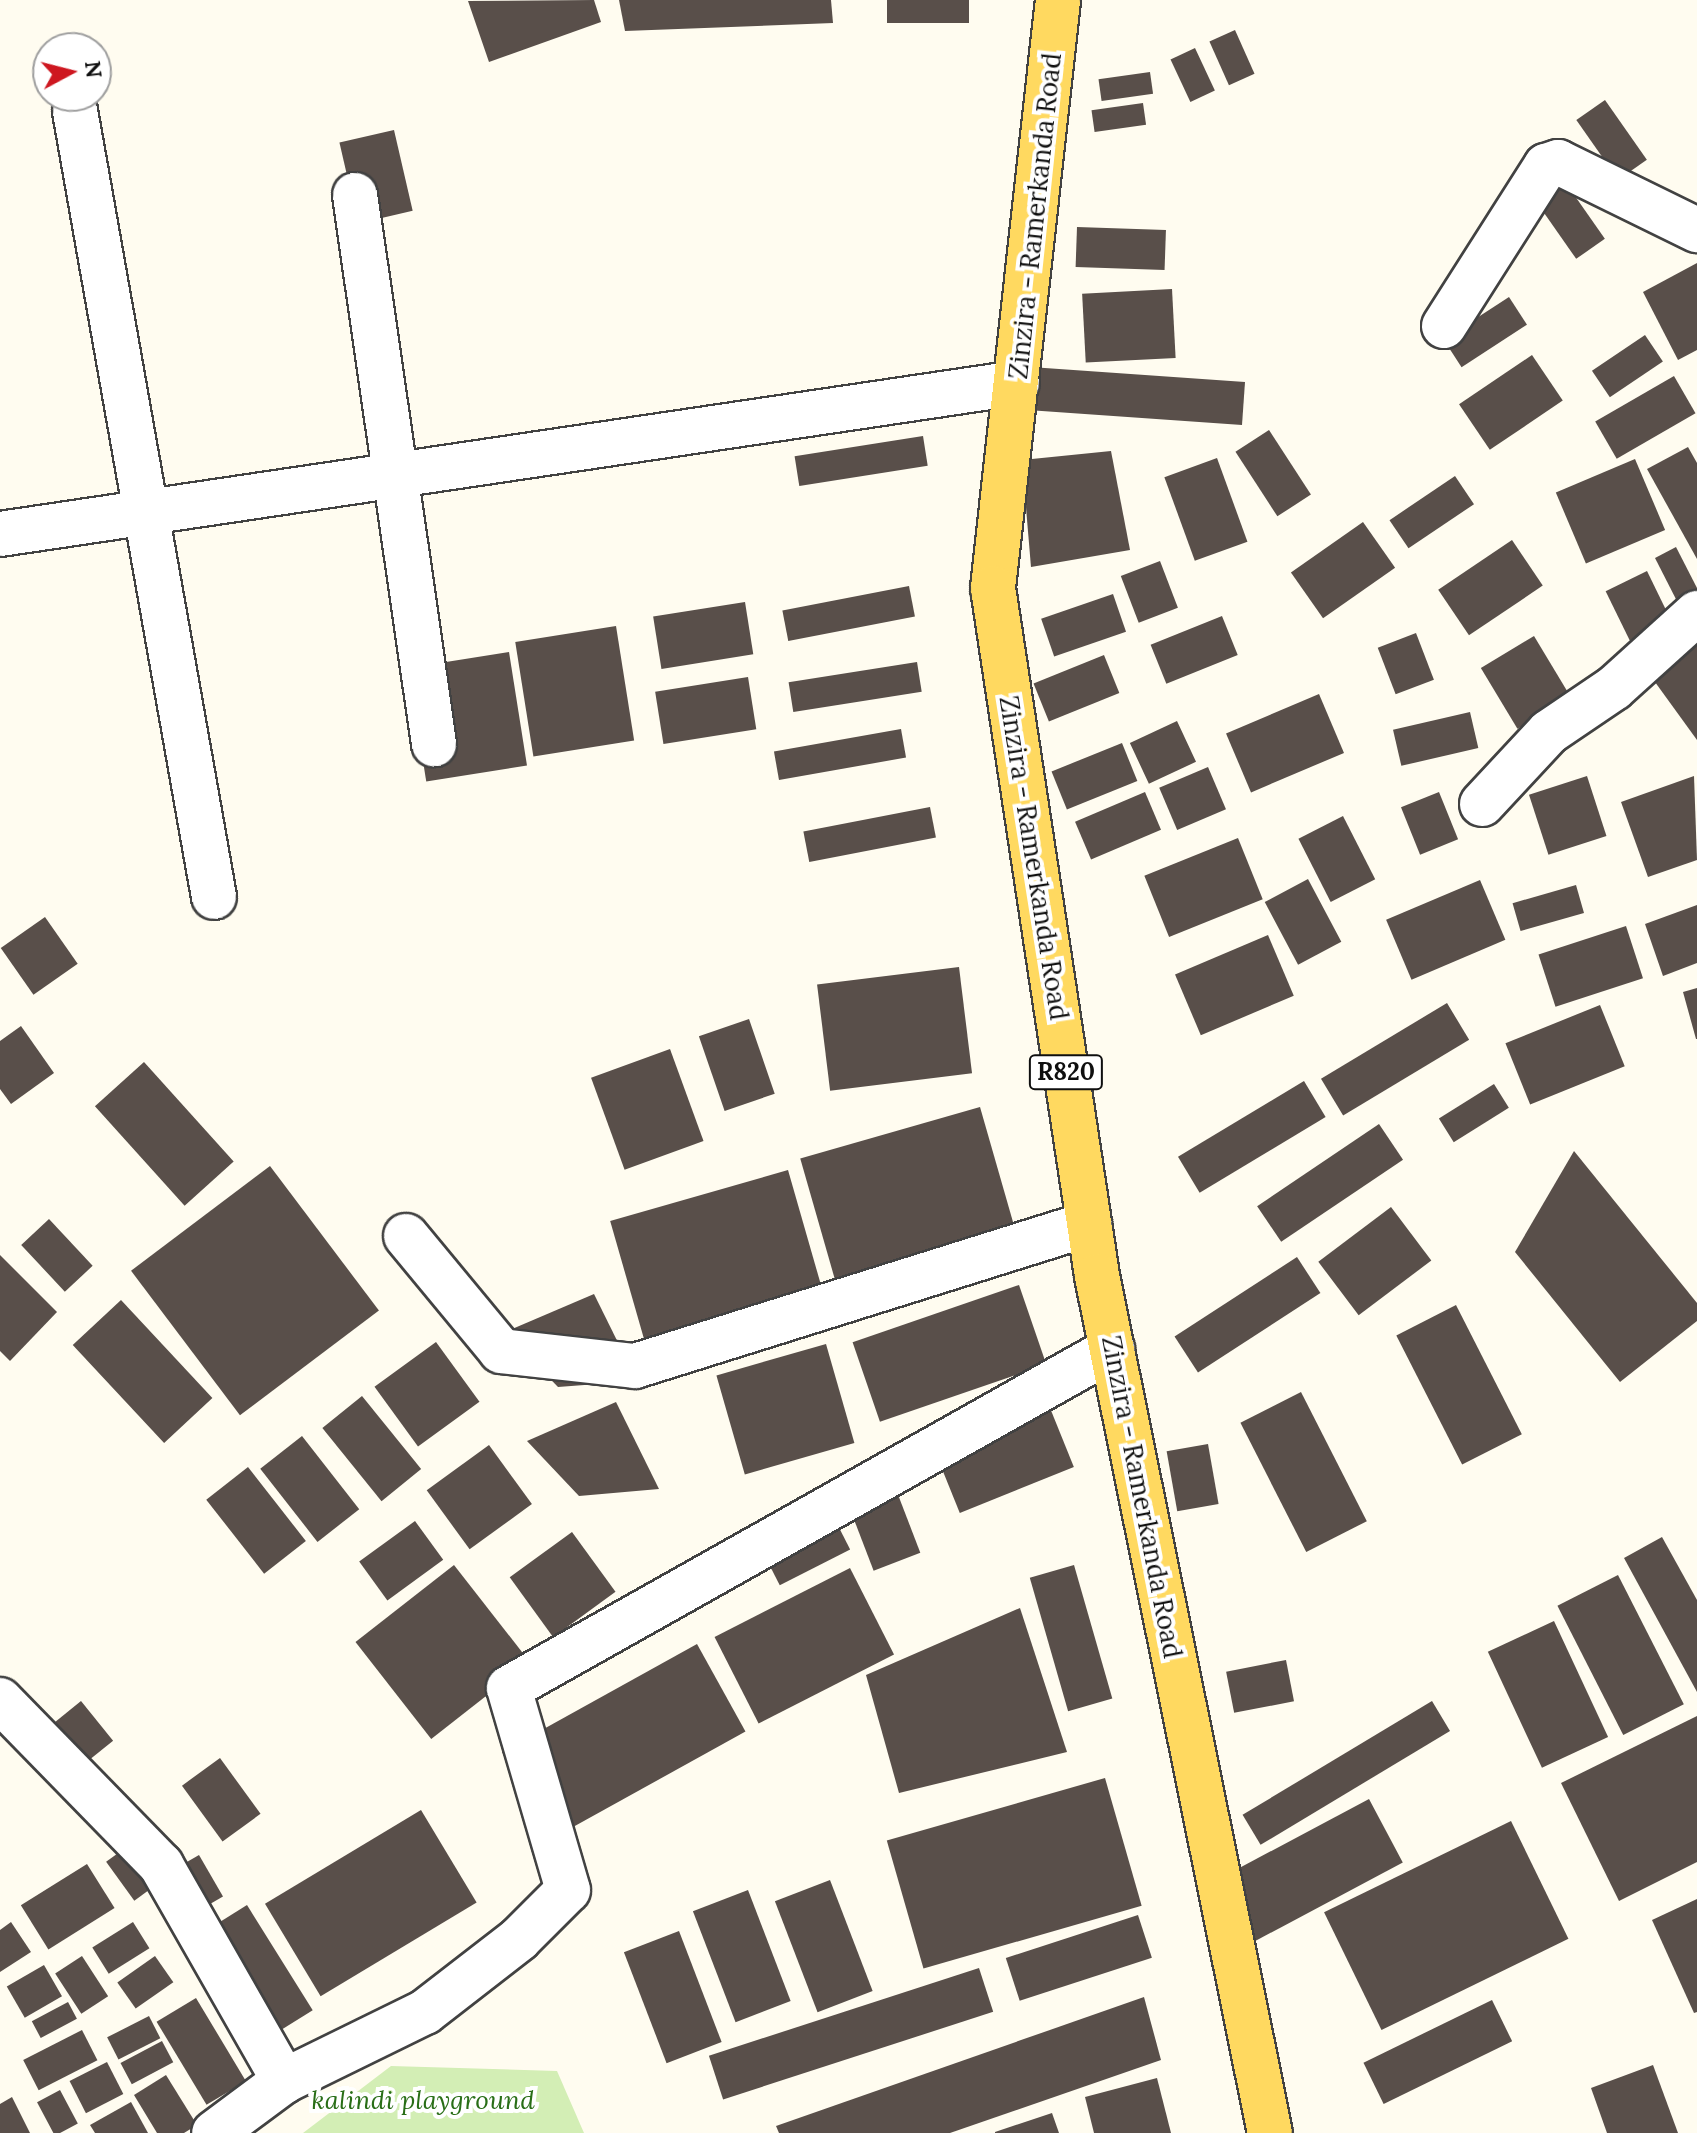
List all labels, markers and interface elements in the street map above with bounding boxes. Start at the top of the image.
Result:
north arrow [32,32,112,112]
street label: Zinzira - Ramerkanda Road [1002,51,1068,381]
text: N [79,59,109,79]
street label: Zinzira - Ramerkanda Road [993,694,1075,1022]
road number: R820 [1028,1052,1104,1092]
street label: Zinzira - Ramerkanda Road [1095,1333,1189,1661]
park label: kalindi playground [311,2084,535,2116]

